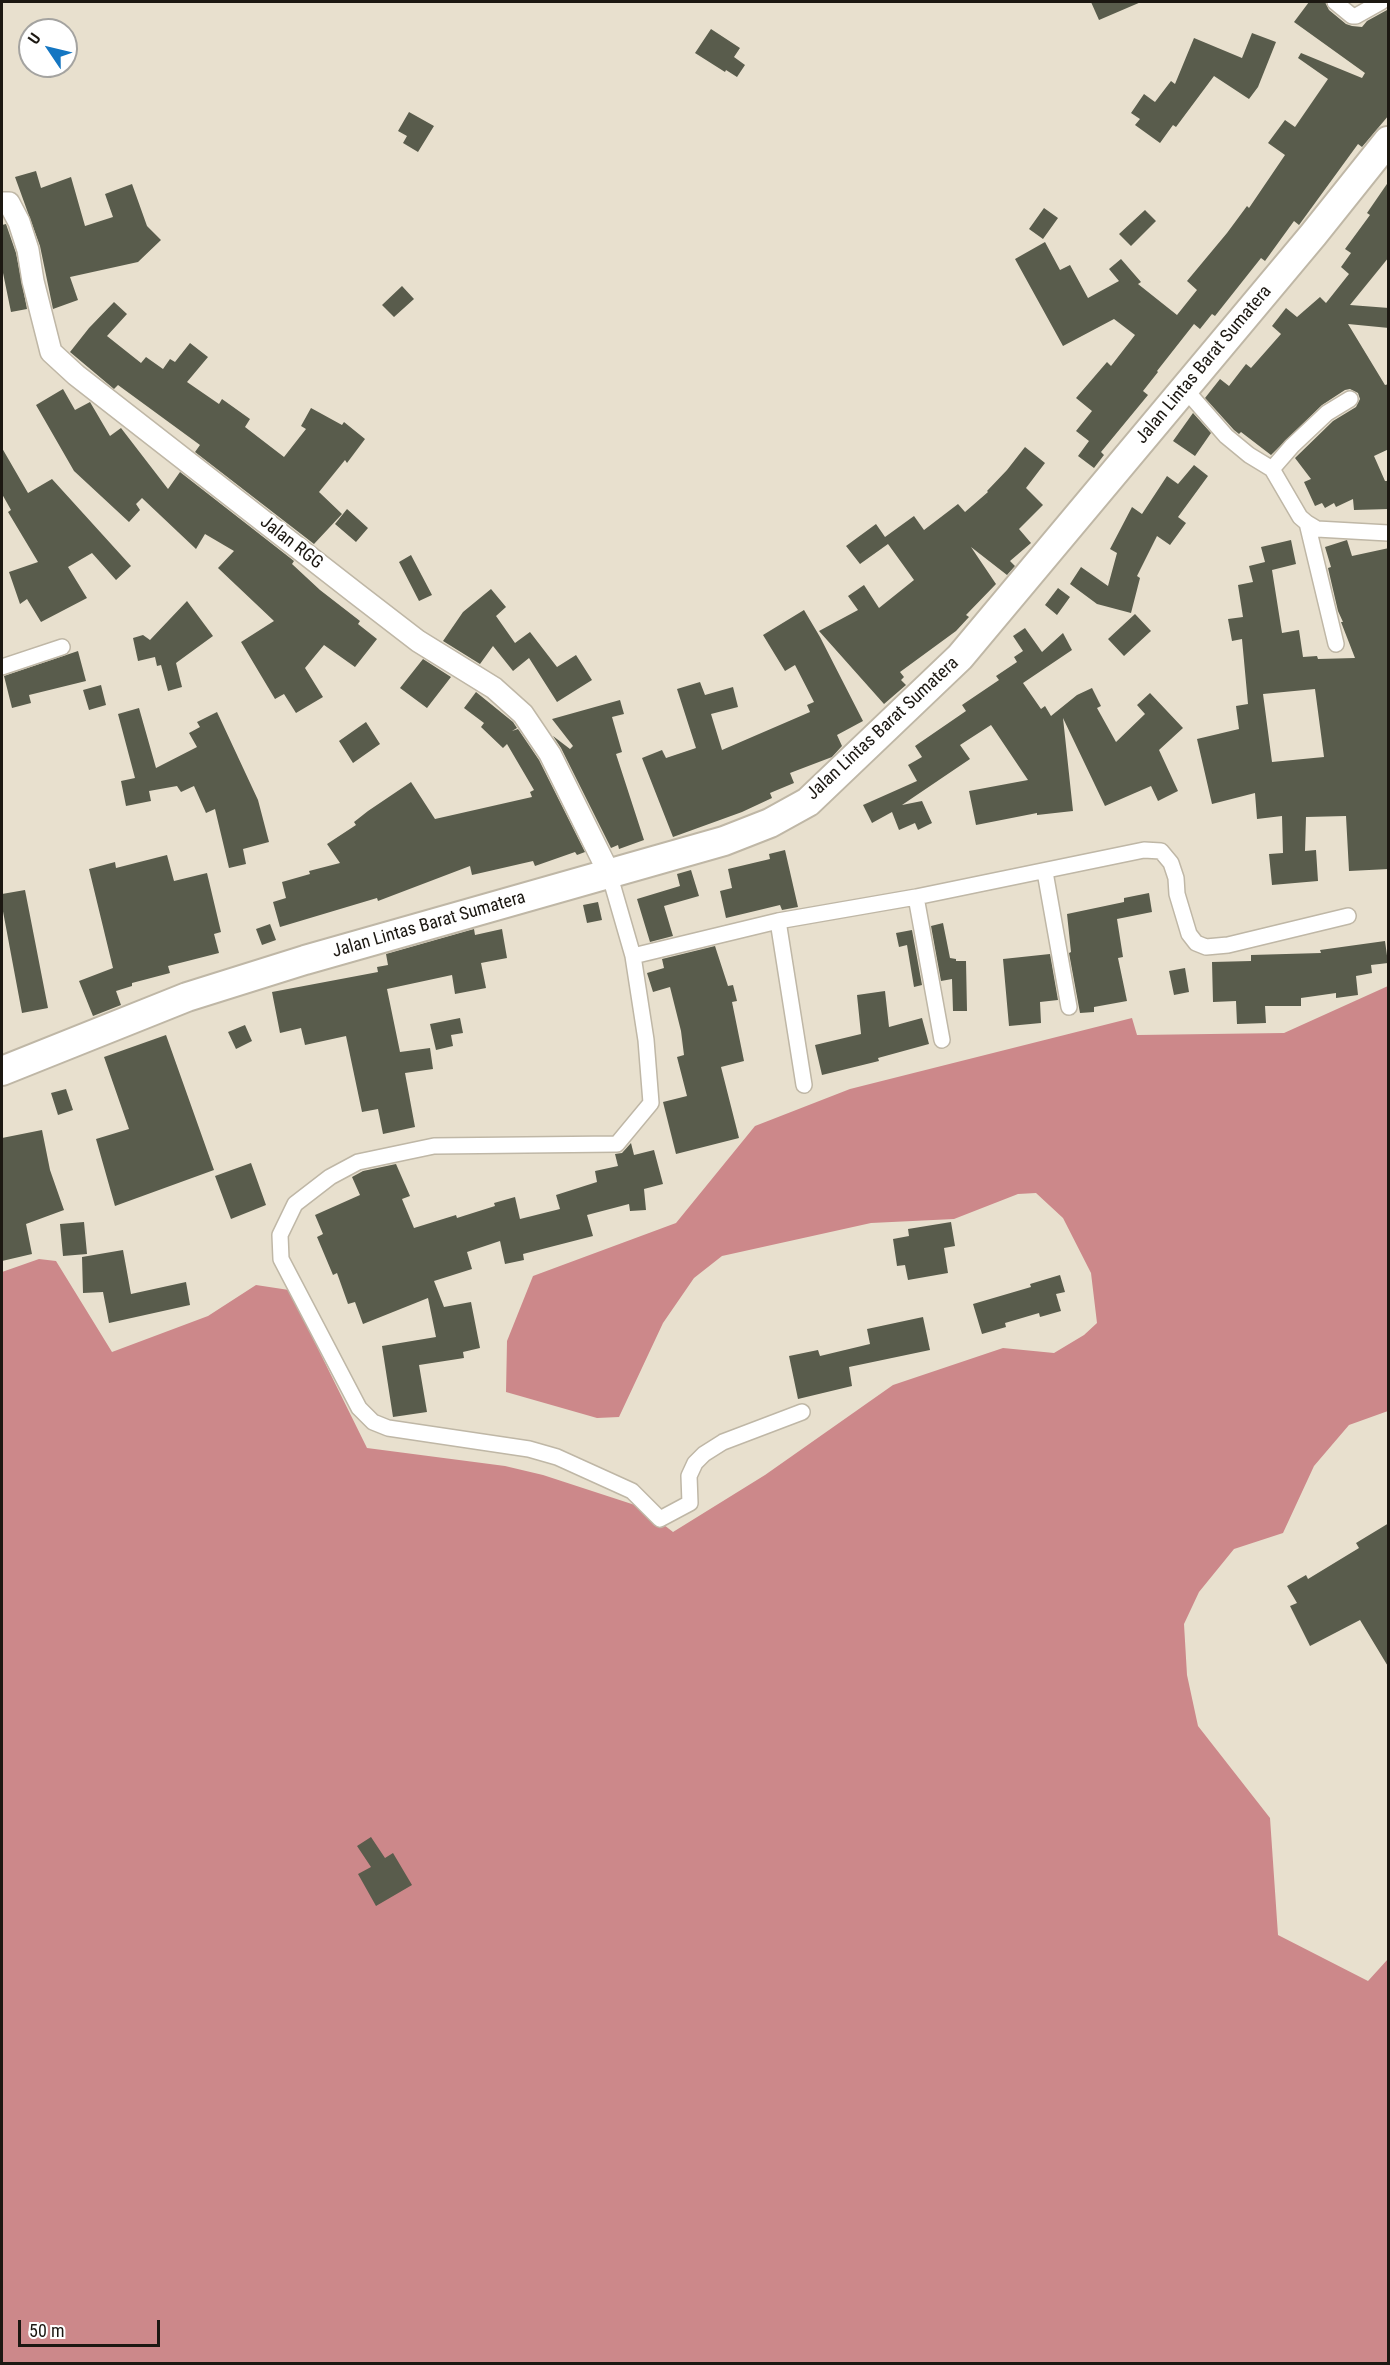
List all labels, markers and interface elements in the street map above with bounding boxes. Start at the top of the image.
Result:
north arrow [18,18,78,78]
text: U [24,29,45,48]
street label: Jalan Lintas Barat Sumatera [1131,281,1277,449]
street label: Jalan RGG [255,512,327,574]
street label: Jalan Lintas Barat Sumatera [802,653,964,805]
street label: Jalan Lintas Barat Sumatera [330,887,528,963]
scale bar [21,2308,164,2346]
text: 50 m [29,2320,64,2341]

